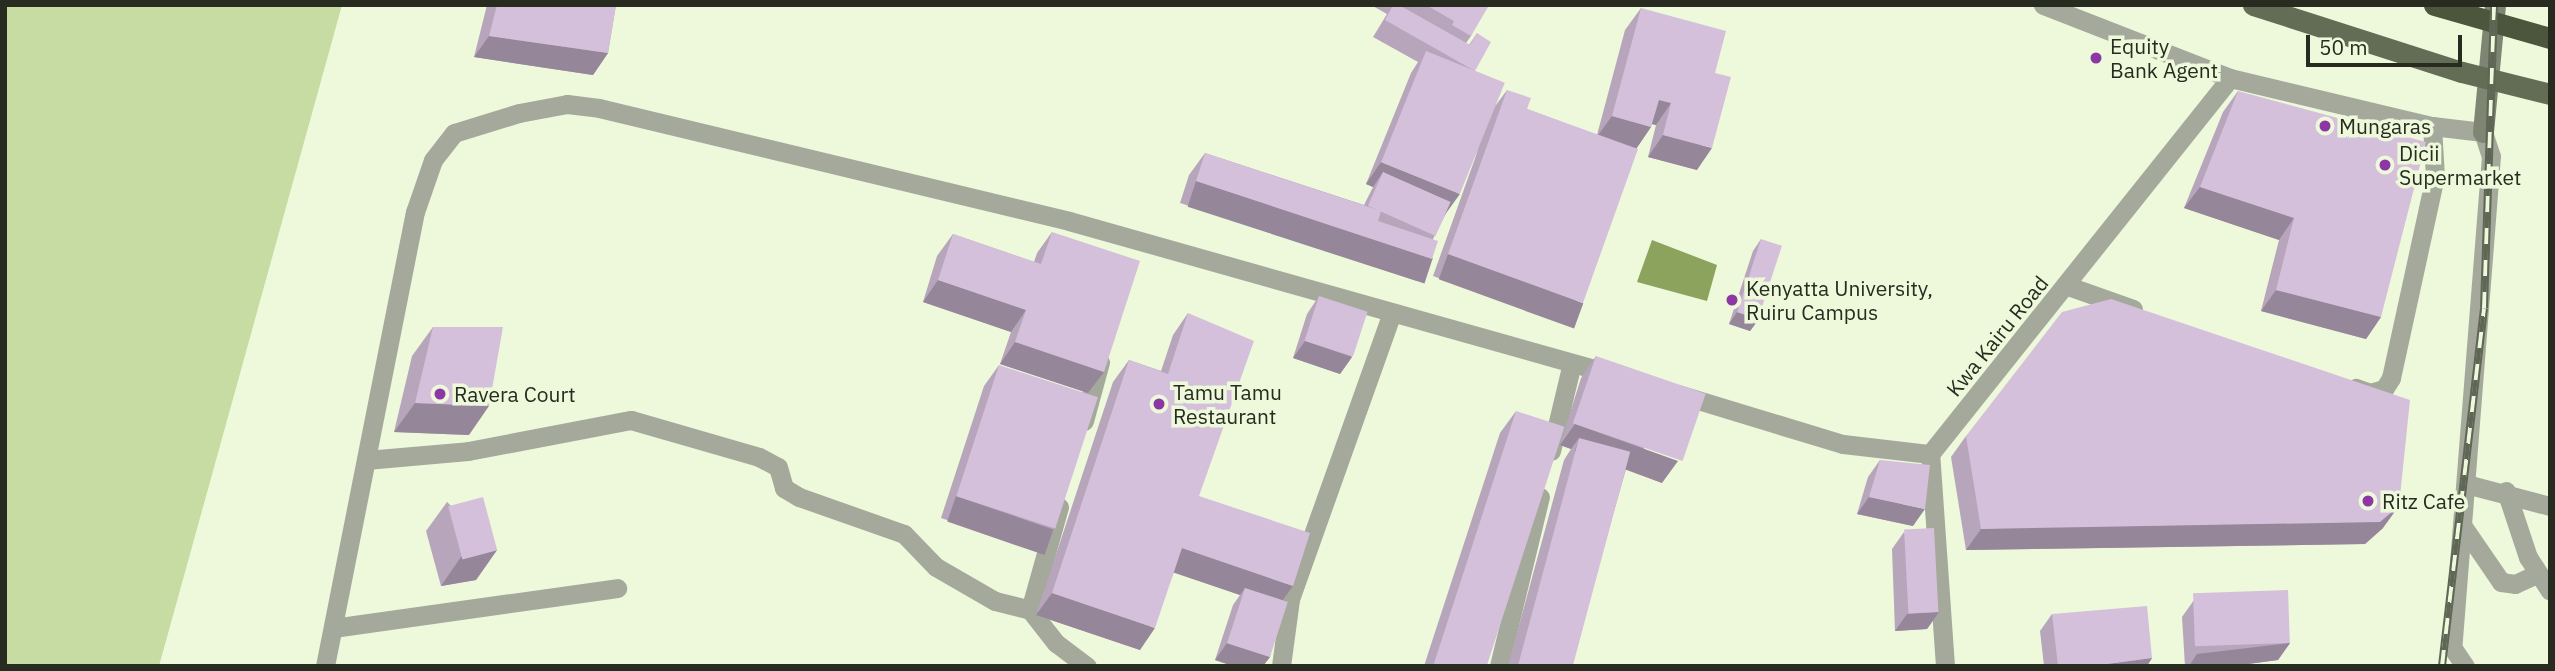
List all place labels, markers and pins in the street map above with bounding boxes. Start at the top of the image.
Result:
place label: Equity Bank Agent [2110,33,2218,83]
marker: Equity Bank Agent [2088,50,2104,66]
place label: Mungaras [2339,113,2431,139]
marker: Mungaras [2317,118,2333,134]
place label: Dicii Supermarket [2399,140,2521,190]
marker: Dicii Supermarket [2377,157,2393,173]
place label: Kenyatta University, Ruiru Campus [1746,275,1933,325]
marker: Kenyatta University, Ruiru Campus [1724,292,1740,308]
place label: Tamu Tamu Restaurant [1173,379,1282,429]
place label: Ravera Court [454,381,576,407]
marker: Ravera Court [432,386,448,402]
marker: Tamu Tamu Restaurant [1151,396,1167,412]
place label: Ritz Cafe [2382,488,2465,514]
marker: Ritz Cafe [2360,493,2376,509]

